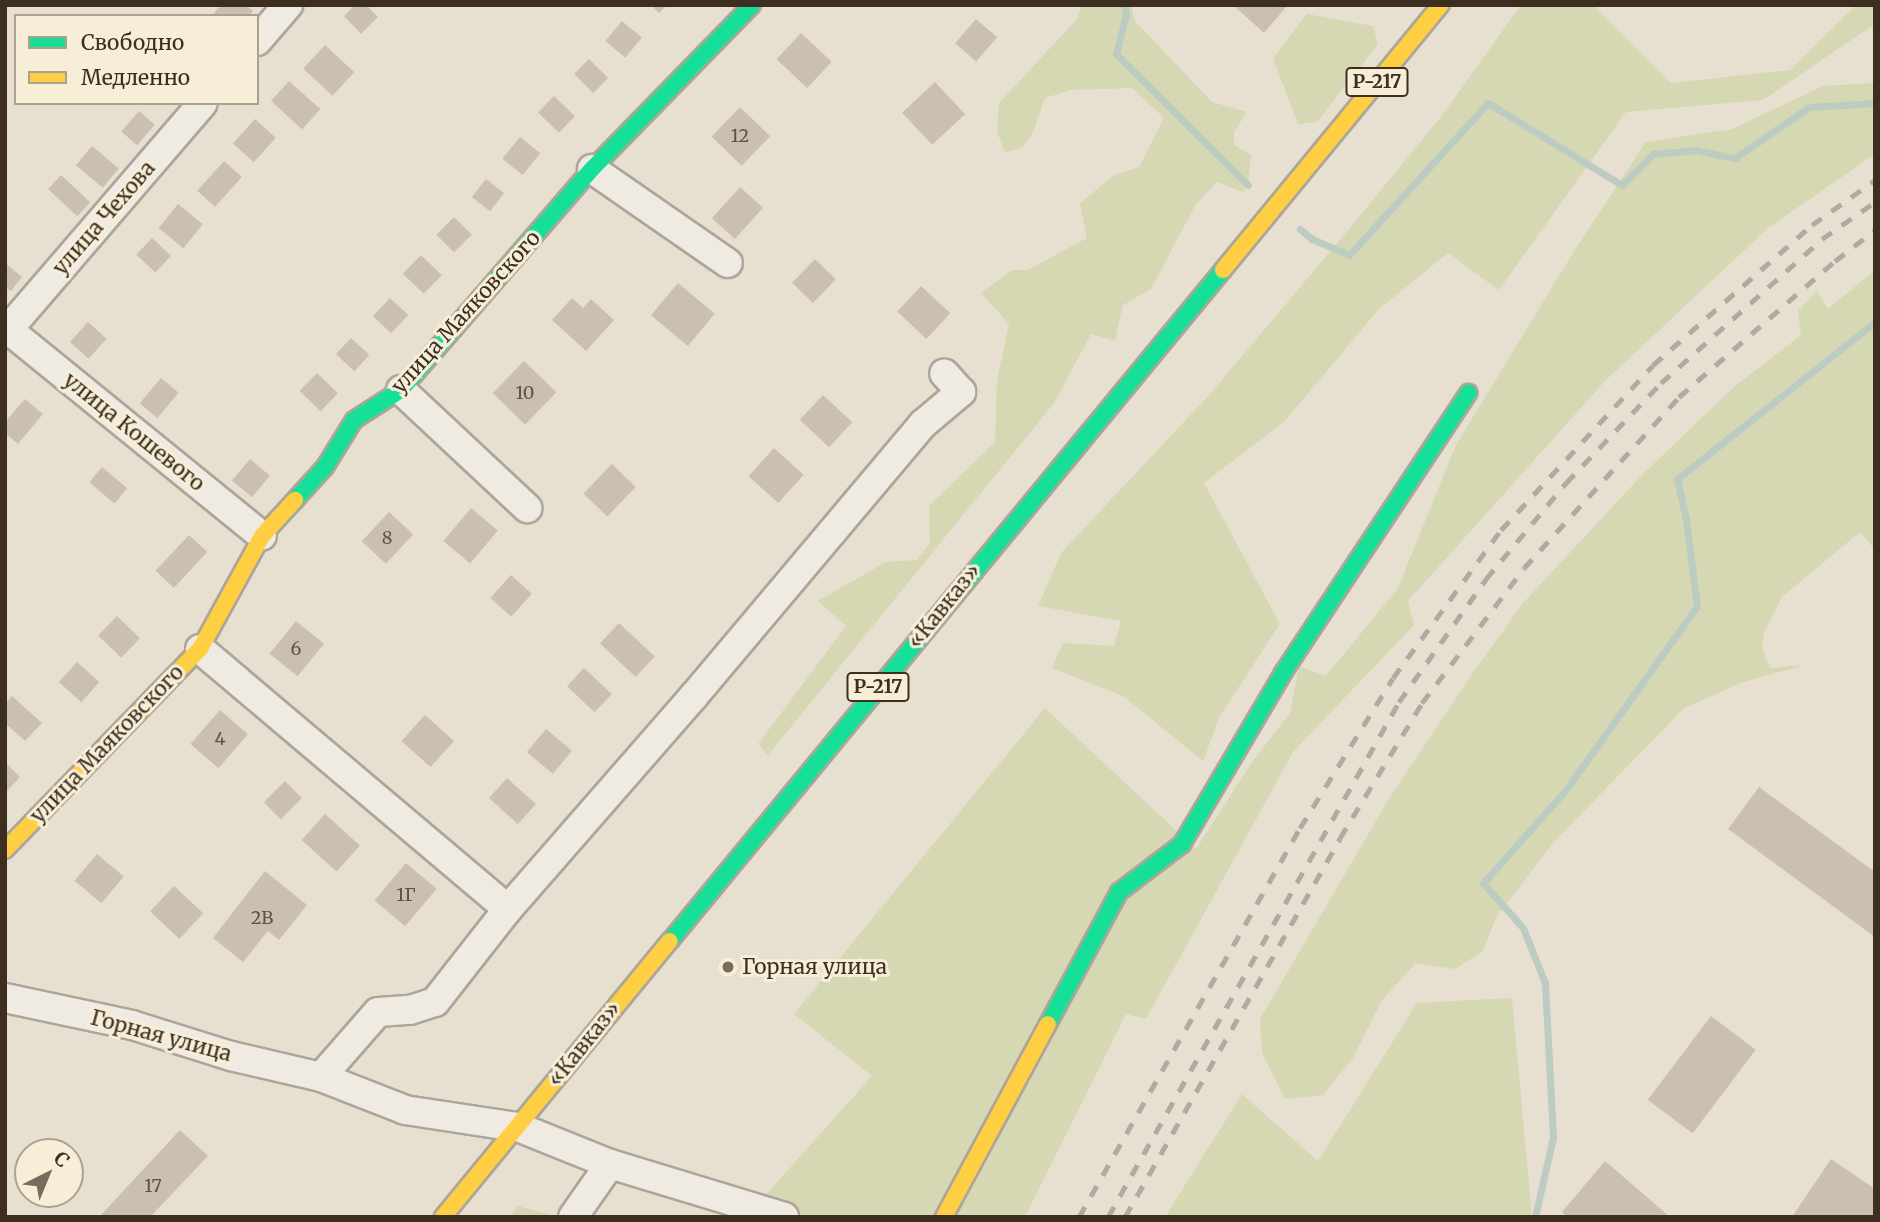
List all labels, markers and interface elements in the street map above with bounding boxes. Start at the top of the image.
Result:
legend [14,14,259,105]
text: Свободно [81,29,184,56]
text: Медленно [81,64,190,91]
road number: Р-217 [1344,66,1410,97]
house number: 12 [731,125,749,147]
street label: улица Чехова [48,156,160,280]
street label: улица Маяковского [386,226,546,398]
street label: улица Кошевого [58,367,210,497]
house number: 10 [516,382,534,404]
house number: 8 [382,527,392,549]
street label: «Кавказ» [902,559,986,653]
house number: 6 [291,638,301,660]
street label: улица Маяковского [25,660,189,828]
road number: Р-217 [845,672,911,702]
house number: 4 [214,728,226,750]
house number: 1Г [396,884,416,906]
house number: 2В [251,907,273,929]
place label: Горная улица [742,954,887,980]
marker: Горная улица [720,959,736,975]
street label: «Кавказ» [542,997,626,1091]
street label: Горная улица [88,1005,234,1067]
north arrow [14,1138,84,1208]
text: С [49,1146,75,1172]
house number: 17 [144,1175,162,1197]

